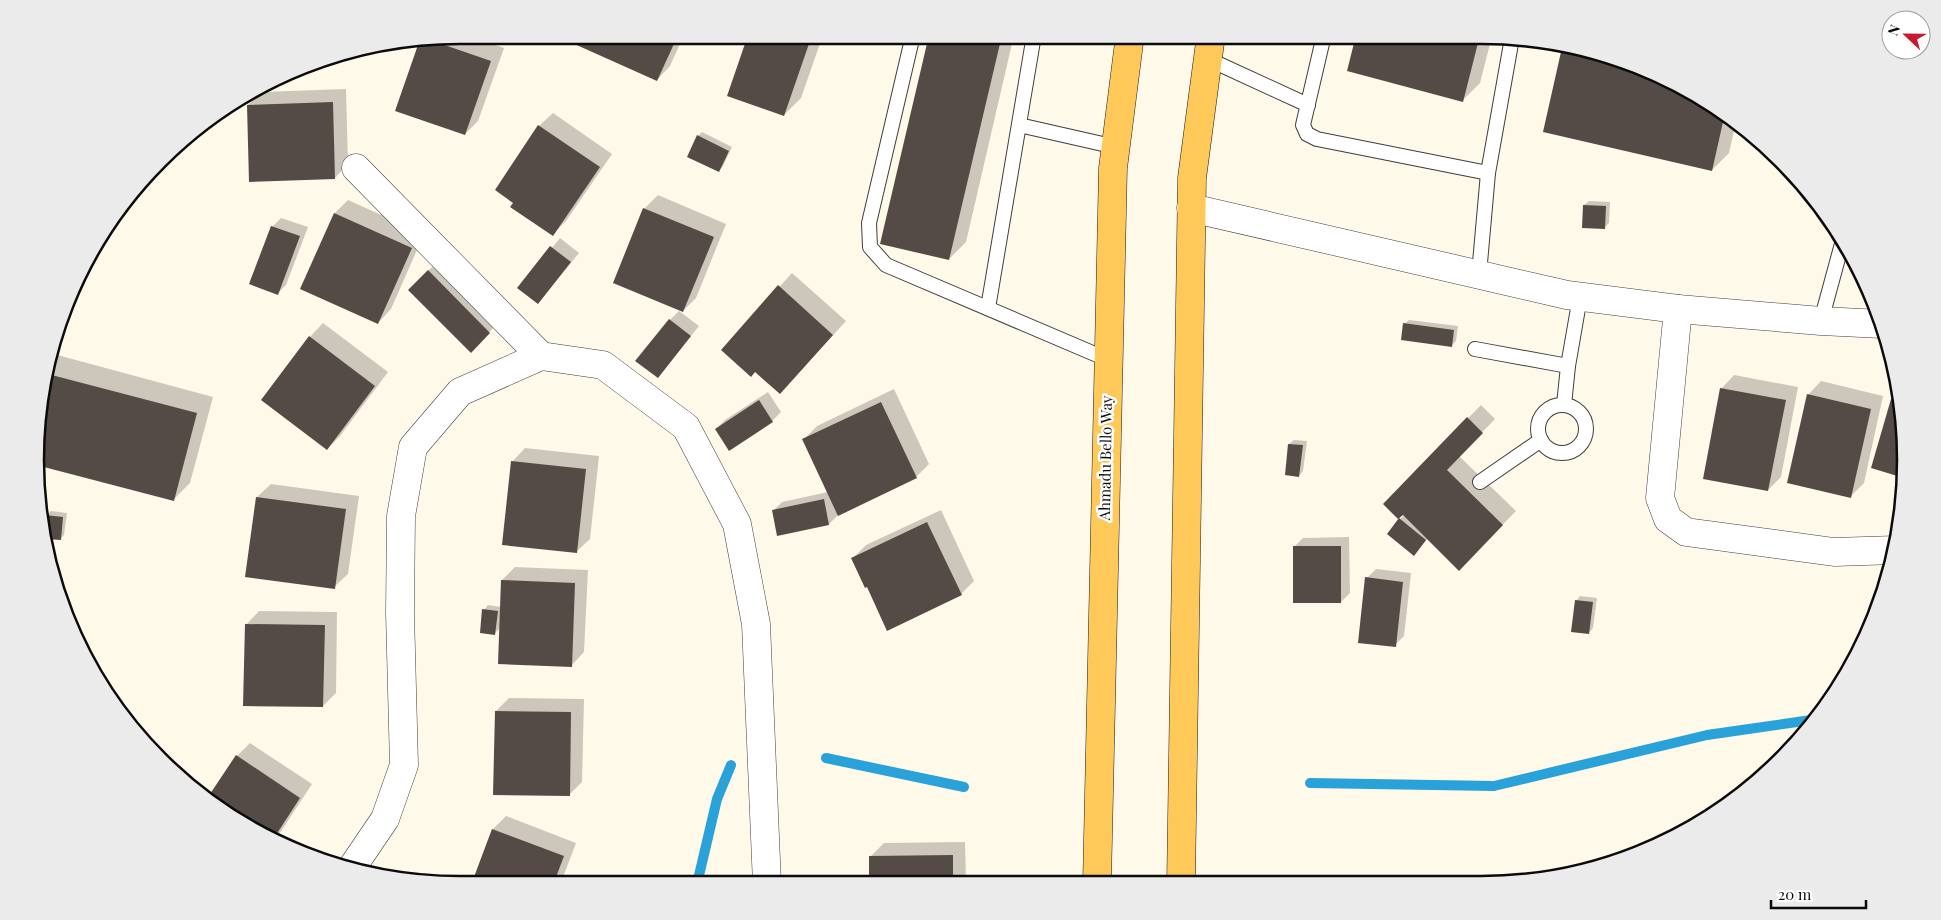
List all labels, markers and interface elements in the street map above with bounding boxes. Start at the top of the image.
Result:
north arrow [1881,10,1931,60]
text: N [1883,22,1904,38]
street label: Ahmadu Bello Way [1094,395,1116,522]
scale bar [1771,878,1866,910]
text: 20 m [1778,884,1812,904]

